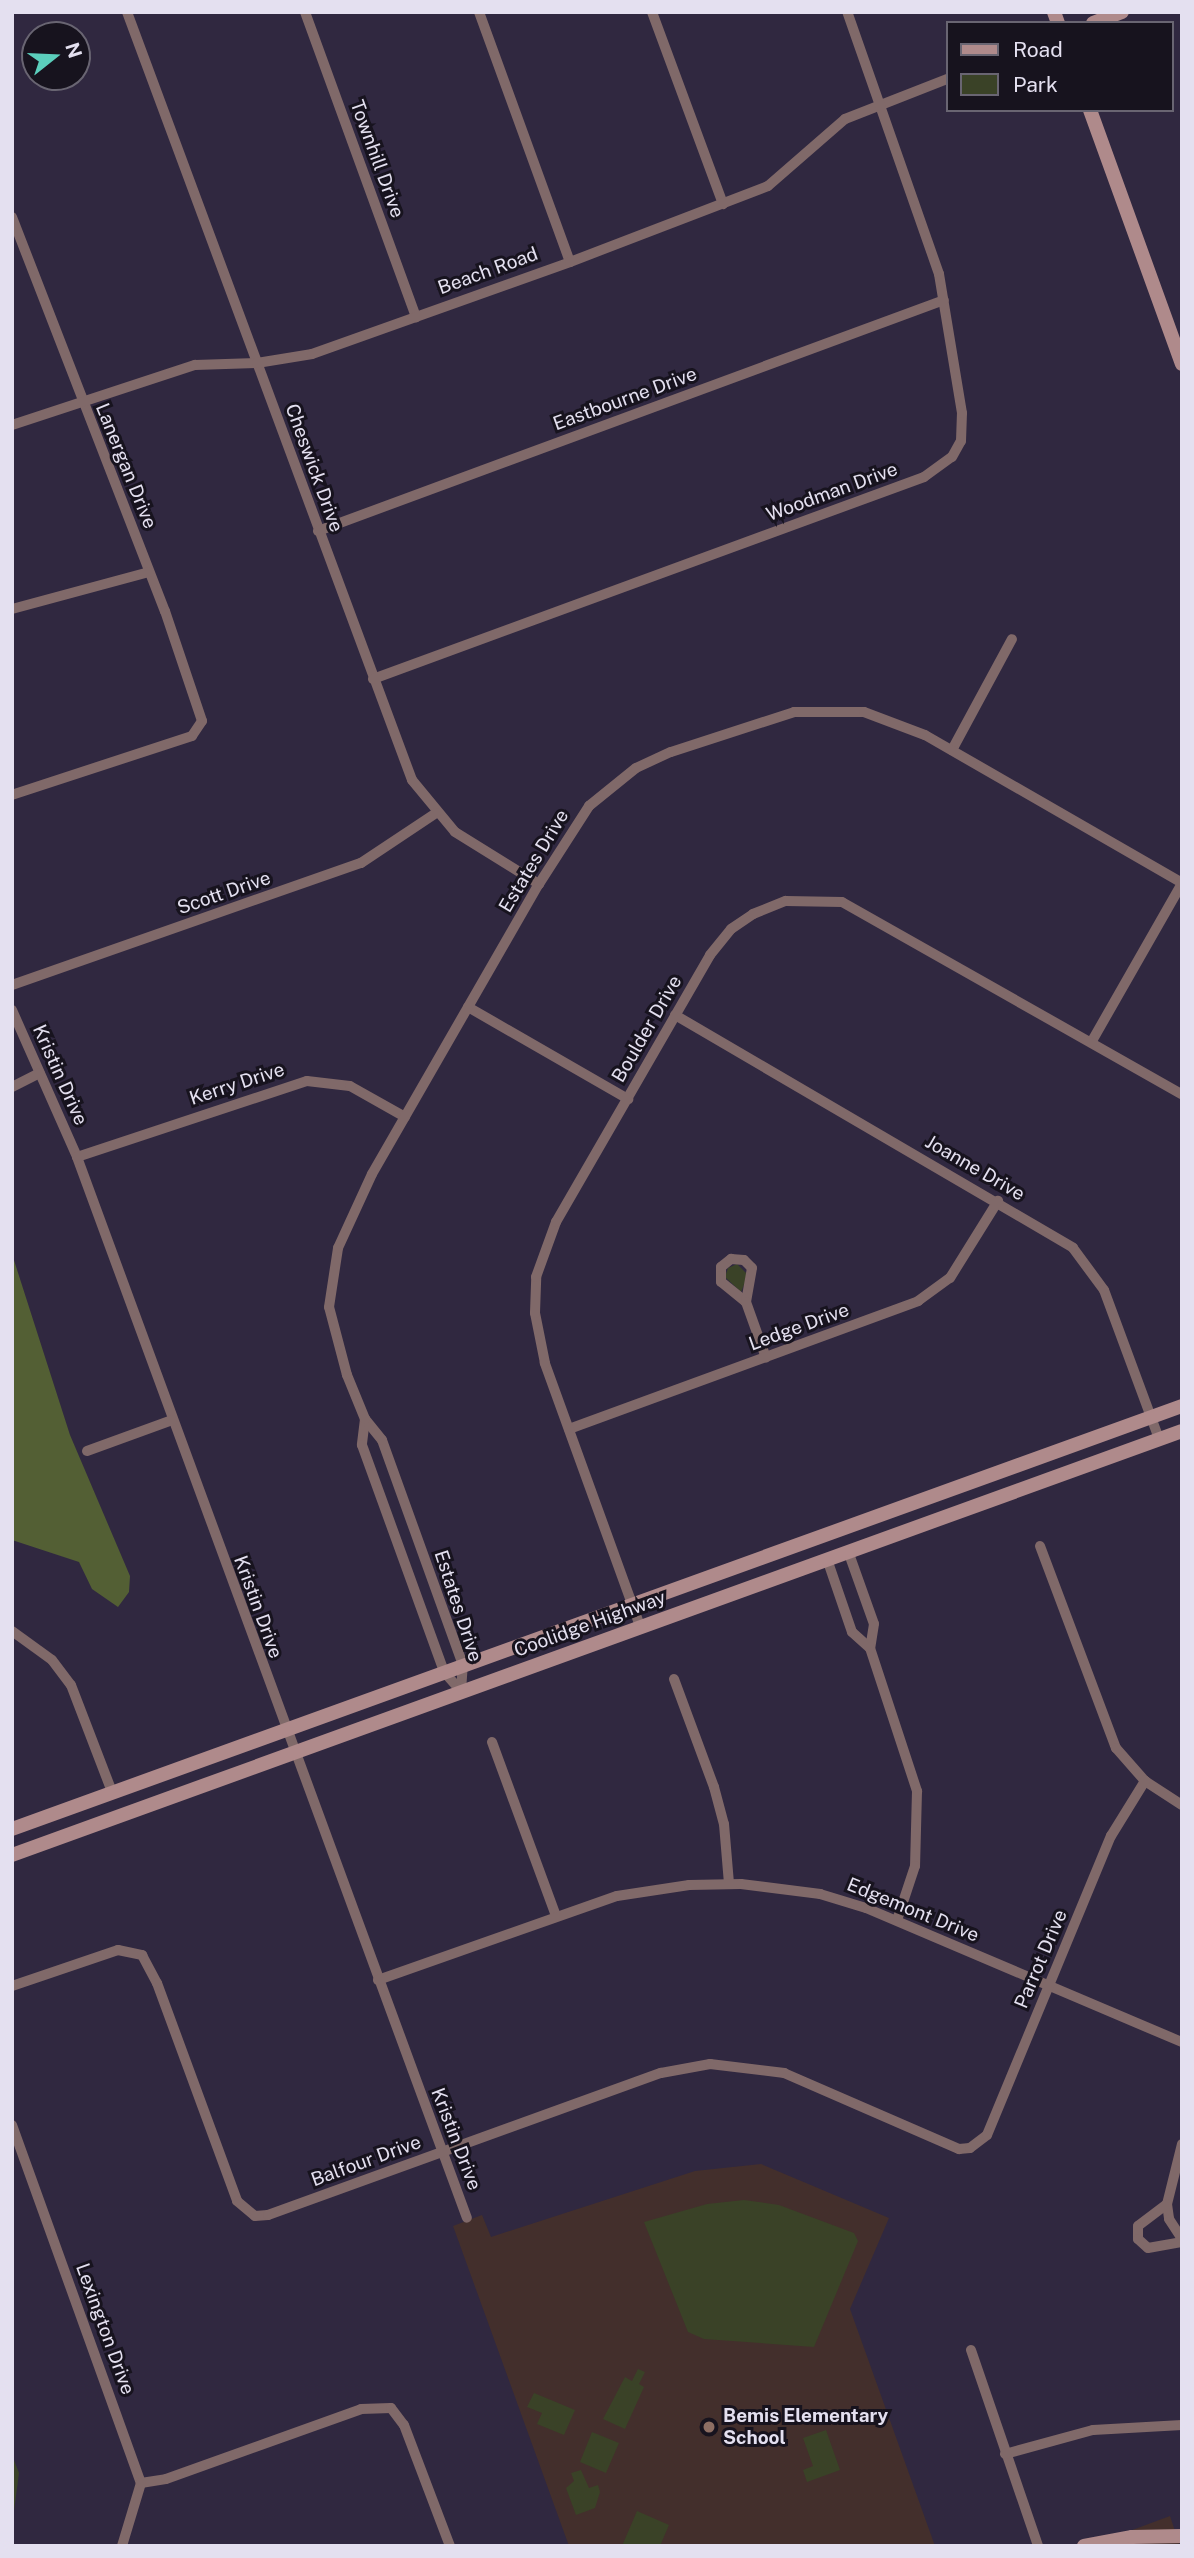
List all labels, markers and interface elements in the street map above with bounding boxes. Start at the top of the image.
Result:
north arrow [21,21,91,91]
legend [946,21,1173,112]
text: Road [1013,37,1063,62]
text: N [61,40,87,61]
text: Park [1013,72,1058,97]
street label: Townhill Drive [345,97,409,221]
street label: Beach Road [435,242,541,300]
street label: Eastbourne Drive [550,362,700,436]
street label: Lanergan Drive [90,400,162,532]
street label: Cheswick Drive [280,401,348,535]
street label: Woodman Drive [763,458,901,526]
street label: Estates Drive [494,805,574,917]
street label: Scott Drive [174,866,274,920]
street label: Boulder Drive [607,972,687,1086]
street label: Kristin Drive [28,1021,92,1129]
street label: Kerry Drive [187,1058,287,1110]
street label: Joanne Drive [921,1130,1029,1206]
street label: Ledge Drive [746,1298,852,1356]
street label: Estates Drive [429,1547,487,1665]
street label: Kristin Drive [229,1552,287,1662]
street label: Coolidge Highway [511,1586,669,1662]
street label: Edgemont Drive [844,1873,982,1947]
street label: Parrot Drive [1010,1906,1072,2012]
street label: Kristin Drive [426,2085,486,2193]
street label: Balfour Drive [308,2131,424,2191]
street label: Lexington Drive [71,2260,139,2398]
place label: Bemis Elementary School [723,2405,888,2449]
marker: Bemis Elementary School [701,2419,717,2435]

